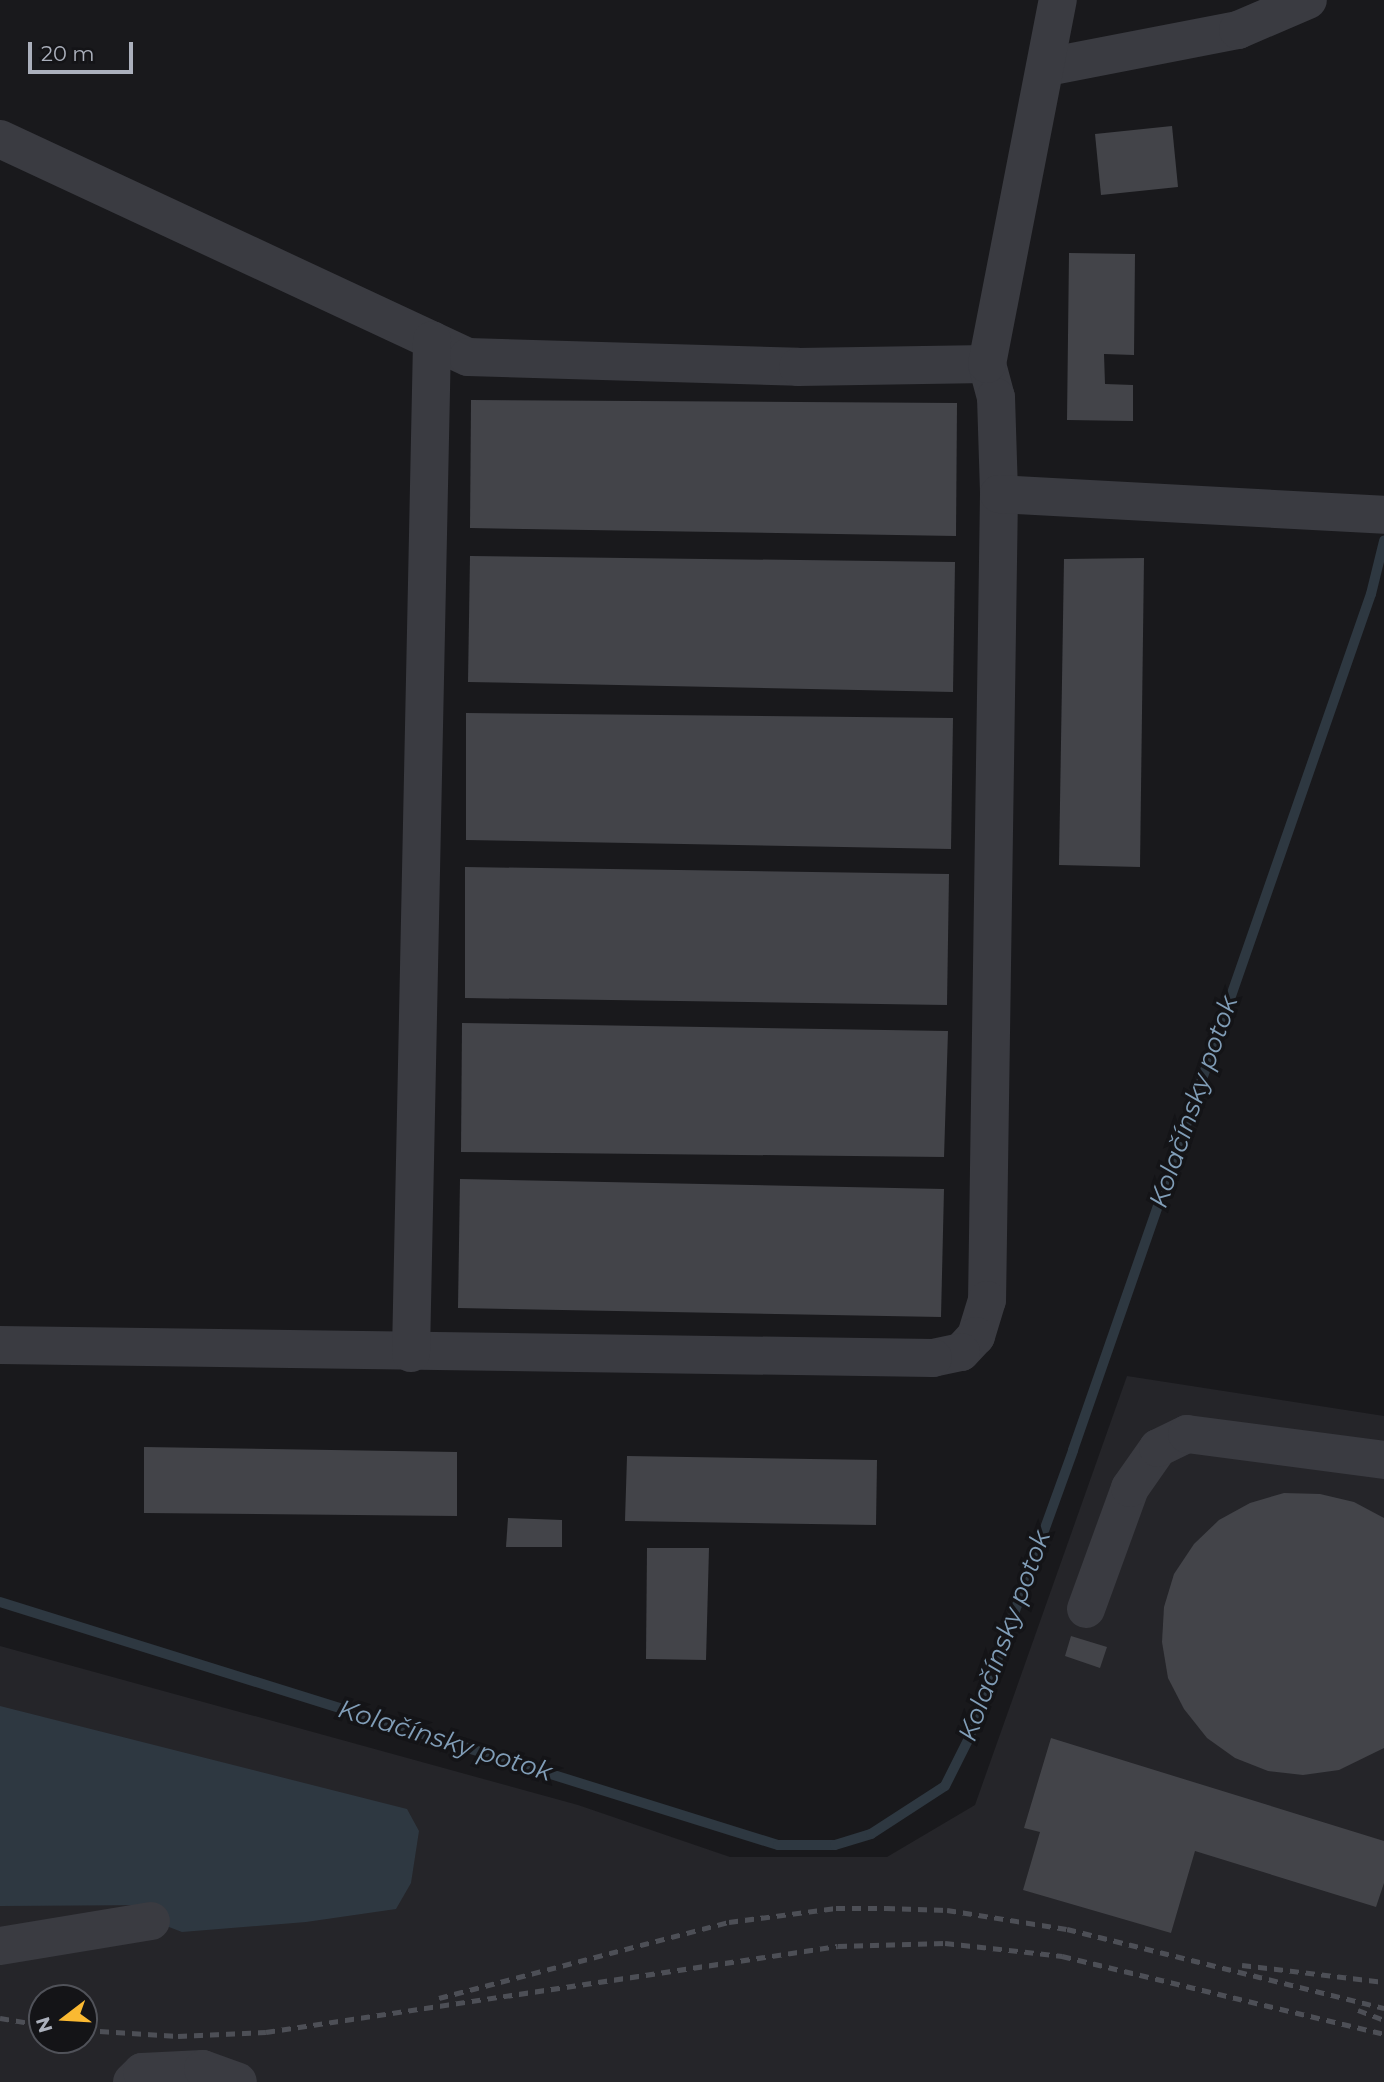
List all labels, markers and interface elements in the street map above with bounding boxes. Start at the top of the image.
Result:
scale bar [32,28,136,72]
text: 20 m [41,41,95,66]
water label: Kolačínsky potok [1143,992,1245,1212]
water label: Kolačínsky potok [952,1526,1058,1746]
water label: Kolačínsky potok [334,1694,556,1788]
north arrow [28,1984,98,2054]
text: N [31,2014,58,2035]

